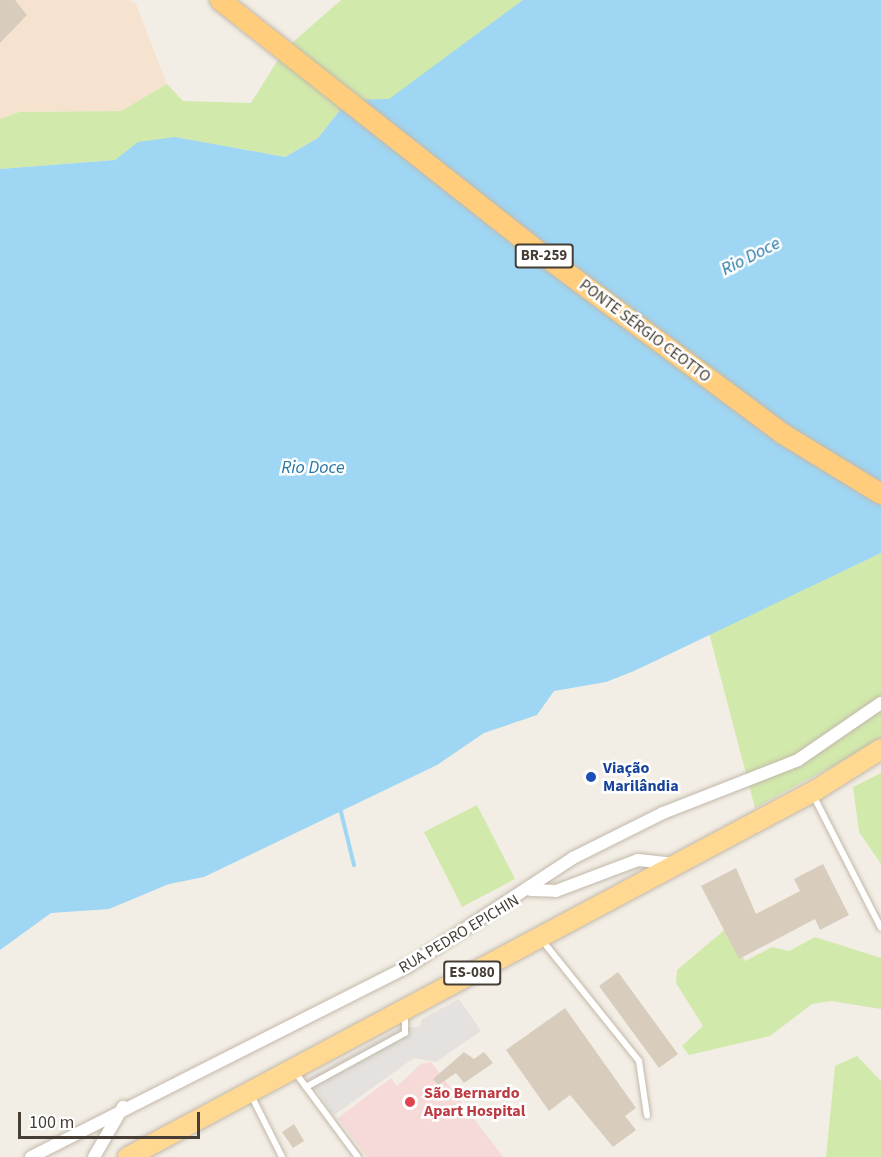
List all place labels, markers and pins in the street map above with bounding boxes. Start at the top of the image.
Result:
place label: Viação Marilândia [603,758,679,796]
marker: Viação Marilândia [584,770,598,784]
place label: São Bernardo Apart Hospital [424,1083,525,1121]
marker: São Bernardo Apart Hospital [401,1093,419,1111]

